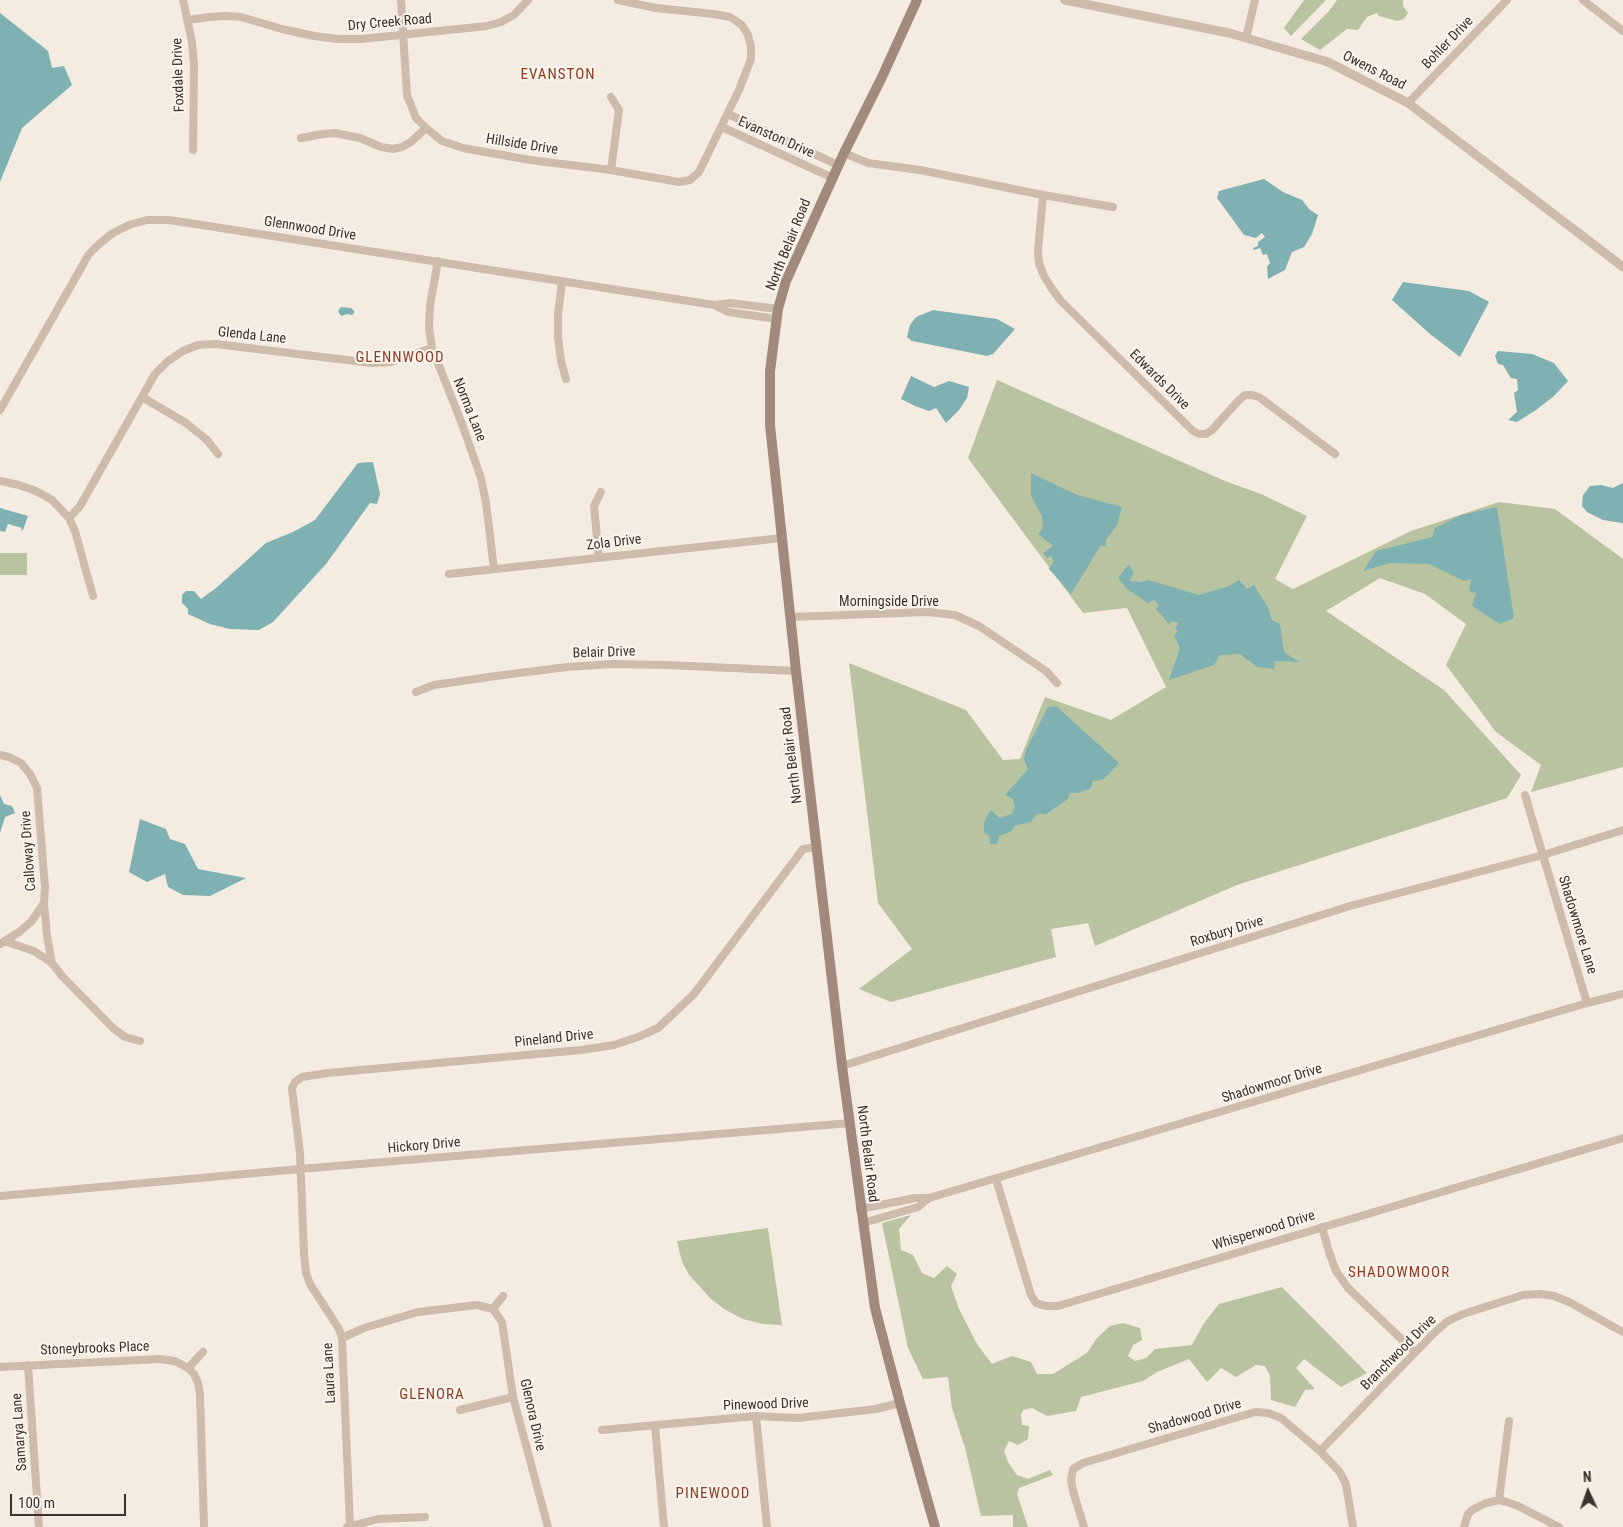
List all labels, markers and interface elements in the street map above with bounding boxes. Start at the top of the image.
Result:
street label: Dry Creek Road [347,11,433,35]
street label: Bohler Drive [1419,13,1477,73]
street label: Foxdale Drive [169,38,189,112]
street label: Owens Road [1340,48,1408,94]
district label: EVANSTON [520,66,596,84]
street label: Evanston Drive [735,114,817,162]
street label: Hillside Drive [485,131,559,159]
street label: North Belair Road [763,197,815,293]
street label: Glennwood Drive [263,213,357,245]
street label: Glenda Lane [217,324,287,348]
street label: Edwards Drive [1125,346,1193,414]
district label: GLENNWOOD [354,349,446,367]
street label: Norma Lane [449,376,489,444]
street label: Zola Drive [586,531,642,555]
street label: Morningside Drive [839,594,939,610]
street label: Belair Drive [572,644,636,662]
street label: North Belair Road [778,706,806,804]
street label: Calloway Drive [18,810,40,892]
street label: Shadowmore Lane [1554,874,1600,976]
street label: Roxbury Drive [1188,913,1266,951]
street label: Pineland Drive [514,1027,594,1051]
street label: Shadowmoor Drive [1220,1061,1324,1107]
street label: North Belair Road [853,1105,881,1203]
street label: Hickory Drive [387,1134,461,1158]
street label: Whisperwood Drive [1211,1207,1317,1255]
district label: SHADOWMOOR [1347,1264,1451,1282]
street label: Branchwood Drive [1358,1312,1440,1394]
street label: Stoneybrooks Place [40,1339,150,1359]
street label: Laura Lane [320,1342,340,1404]
street label: Glenora Drive [516,1377,548,1453]
district label: GLENORA [398,1386,466,1404]
street label: Samarya Lane [9,1393,31,1471]
street label: Pinewood Drive [723,1395,809,1415]
street label: Shadowood Drive [1147,1396,1243,1438]
north arrow [1563,1467,1613,1517]
text: N [1583,1469,1592,1485]
scale bar [12,1484,129,1516]
district label: PINEWOOD [675,1485,751,1503]
text: 100 m [18,1494,55,1512]

